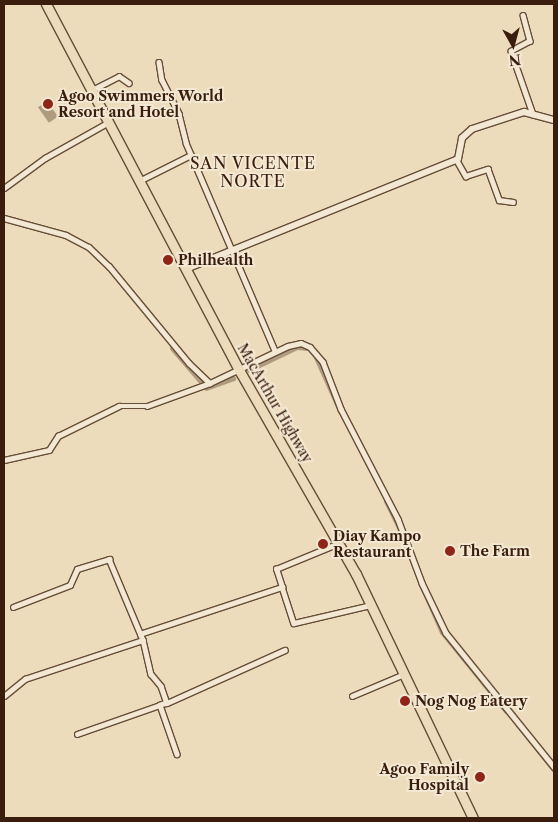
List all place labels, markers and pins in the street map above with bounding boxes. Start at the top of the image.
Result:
place label: Agoo Swimmers World Resort and Hotel [58,88,224,120]
marker: Agoo Swimmers World Resort and Hotel [42,98,54,110]
place label: Philhealth [178,252,253,268]
marker: Philhealth [162,254,174,266]
place label: Diay Kampo Restaurant [333,528,422,560]
marker: Diay Kampo Restaurant [317,538,329,550]
place label: The Farm [460,543,530,559]
marker: The Farm [444,545,456,557]
place label: Nog Nog Eatery [415,693,527,709]
marker: Nog Nog Eatery [399,695,411,707]
place label: Agoo Family Hospital [379,761,469,794]
marker: Agoo Family Hospital [473,770,487,784]

